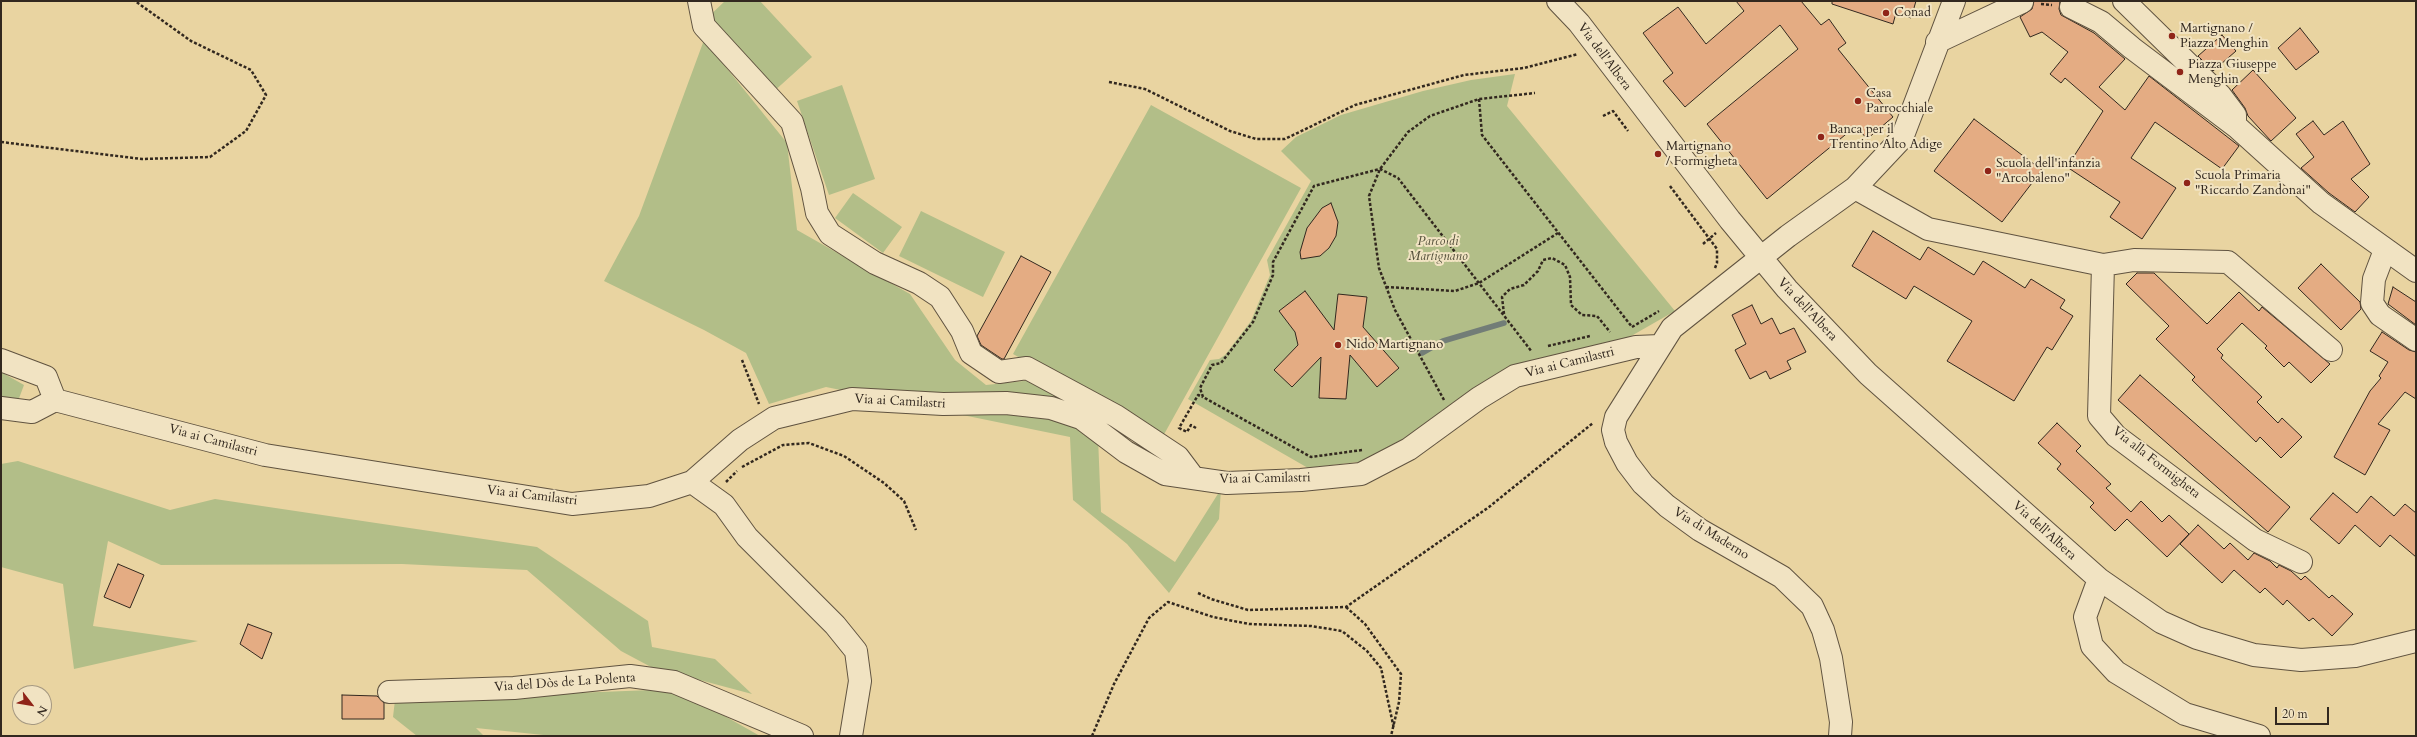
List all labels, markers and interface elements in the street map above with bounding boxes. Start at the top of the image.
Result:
place label: Conad [1894,5,1931,21]
marker: Conad [1881,8,1891,18]
street label: Via dell'Albera [1574,20,1634,94]
place label: Martignano / Piazza Menghin [2180,21,2269,52]
marker: Martignano / Piazza Menghin [2167,31,2177,41]
place label: Piazza Giuseppe Menghin [2188,57,2277,88]
marker: Piazza Giuseppe Menghin [2175,67,2185,77]
place label: Casa Parrocchiale [1866,86,1933,117]
marker: Casa Parrocchiale [1853,96,1863,106]
place label: Banca per il Trentino Alto Adige [1829,122,1942,153]
marker: Banca per il Trentino Alto Adige [1816,132,1826,142]
place label: Martignano / Formigheta [1666,139,1738,170]
marker: Martignano / Formigheta [1653,149,1663,159]
place label: Scuola dell'infanzia "Arcobaleno" [1996,156,2101,187]
marker: Scuola dell'infanzia "Arcobaleno" [1983,166,1993,176]
place label: Scuola Primaria "Riccardo Zandonai" [2195,168,2311,199]
marker: Scuola Primaria "Riccardo Zandonai" [2182,178,2192,188]
park label: Parco di Martignano [1408,234,1468,265]
street label: Via dell'Albera [1774,275,1840,345]
place label: Nido Martignano [1346,337,1443,353]
marker: Nido Martignano [1333,340,1343,350]
street label: Via ai Camilastri [1524,344,1616,382]
street label: Via ai Camilastri [854,392,946,412]
street label: Via ai Camilastri [167,422,259,460]
street label: Via alla Formigheta [2109,424,2203,502]
street label: Via ai Camilastri [1219,470,1311,488]
street label: Via ai Camilastri [486,483,578,509]
street label: Via dell'Albera [2009,498,2079,564]
street label: Via di Maderno [1670,505,1752,563]
street label: Via del Dòs de La Polenta [494,670,636,696]
north arrow [12,685,52,725]
scale bar [2277,699,2331,725]
text: N [33,703,51,719]
text: 20 m [2282,706,2308,722]

